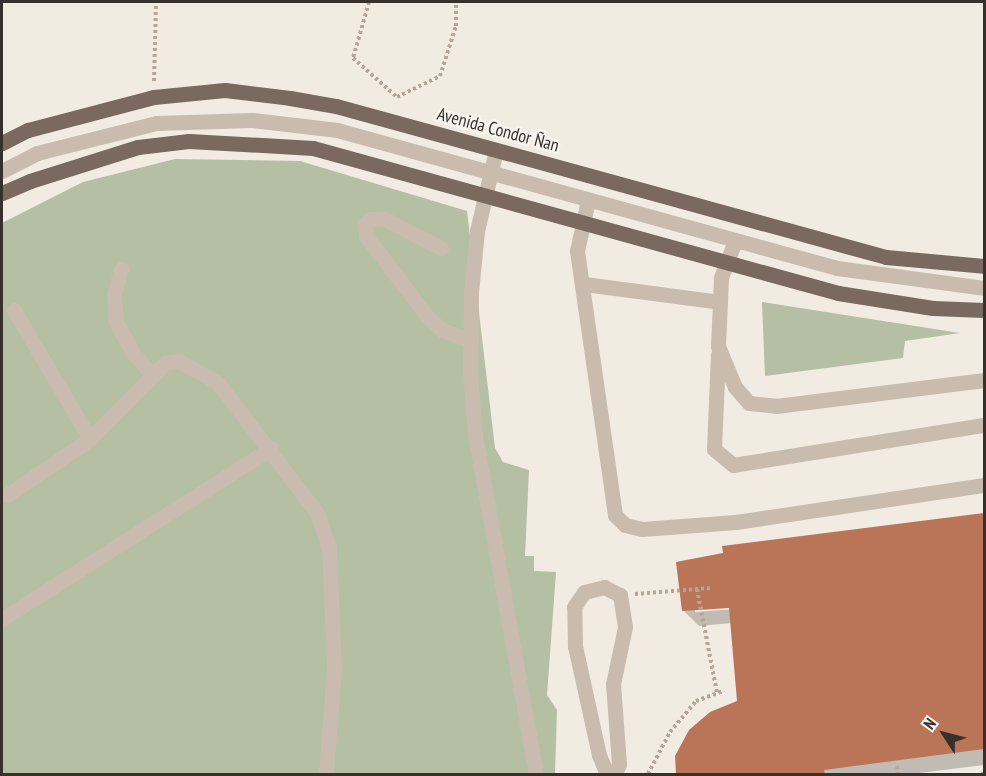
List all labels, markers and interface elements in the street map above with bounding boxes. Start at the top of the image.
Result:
street label: Avenida Condor Ñan [435,103,561,157]
north arrow [914,704,974,764]
text: N [919,714,940,733]

